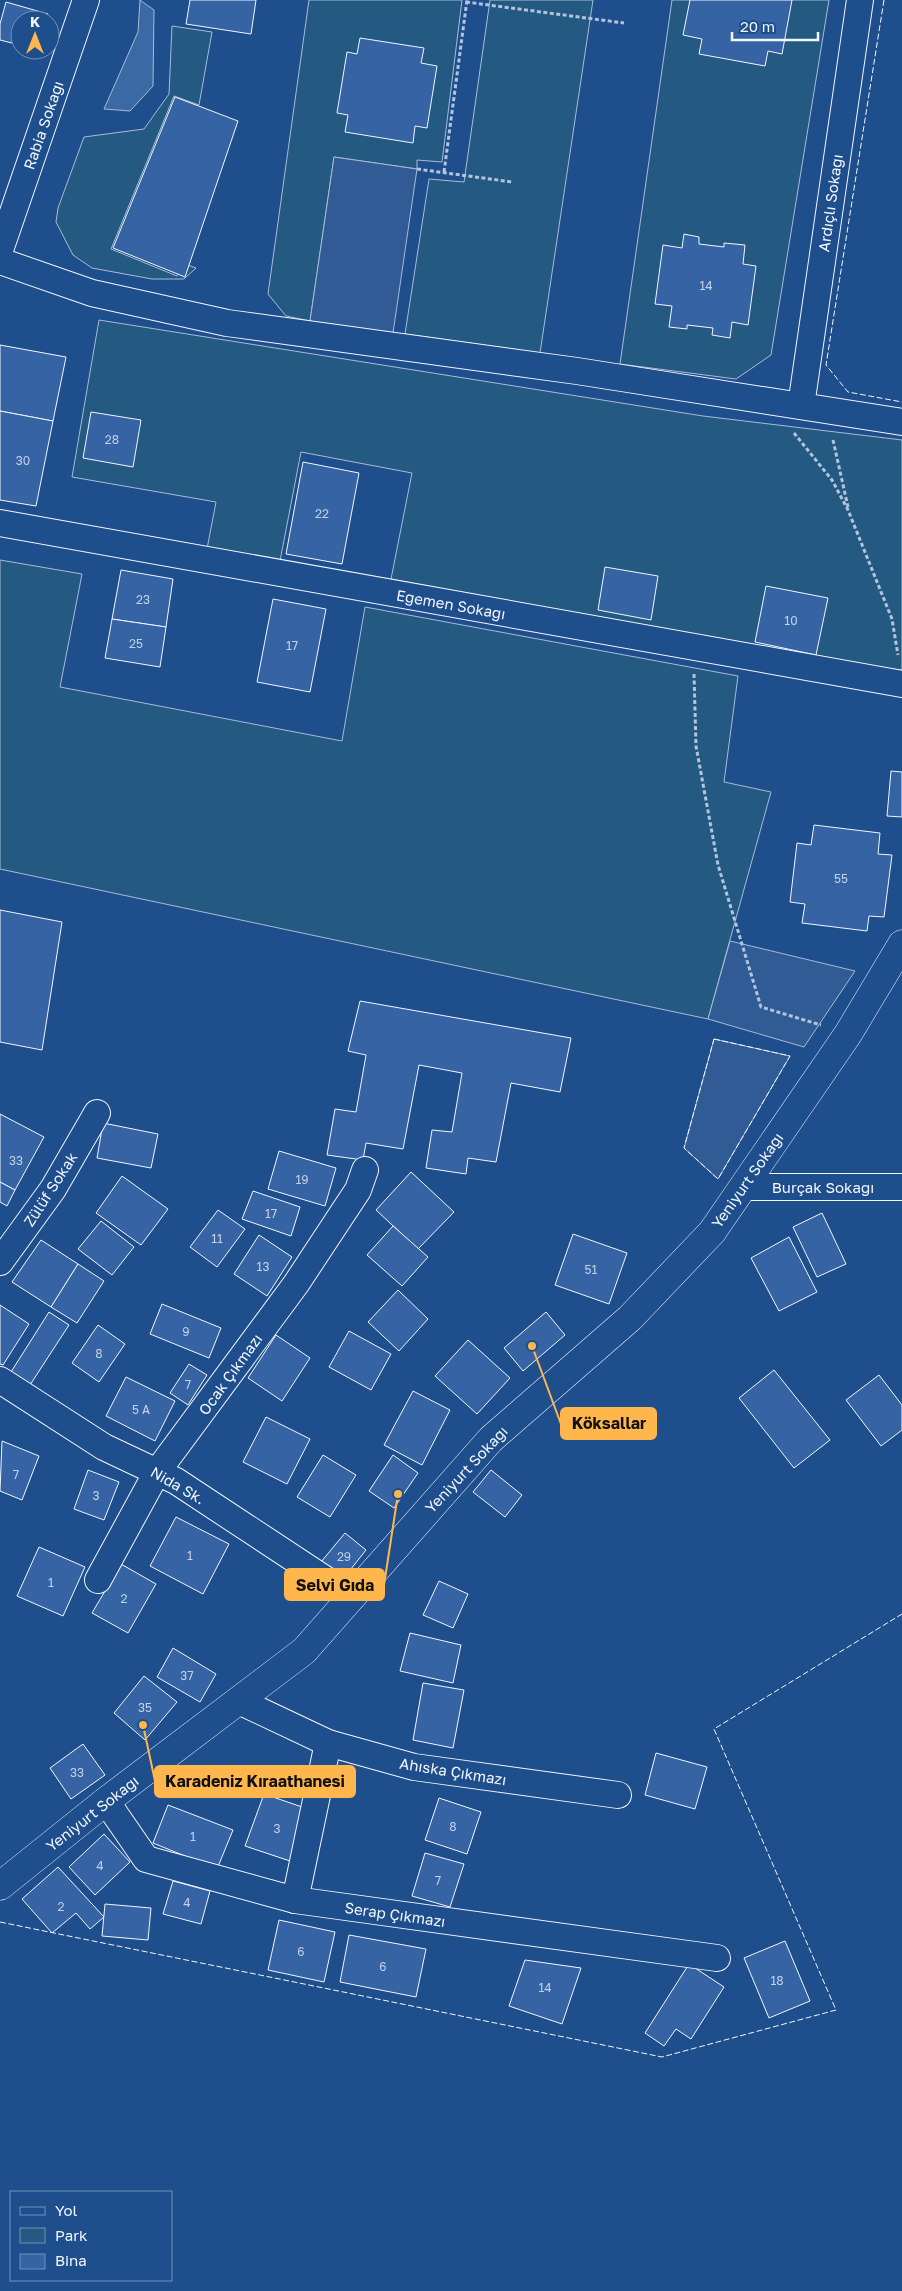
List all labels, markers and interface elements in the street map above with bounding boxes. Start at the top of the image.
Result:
north arrow [10,10,60,60]
scale bar [732,10,818,42]
text: K [30,13,40,30]
text: 20 m [740,17,775,35]
street label: Rabia Sokağı [19,78,67,172]
street label: Ardıçlı Sokağı [814,153,846,253]
house number: 14 [699,278,713,293]
house number: 28 [105,432,119,447]
house number: 30 [16,453,30,468]
house number: 22 [315,506,329,521]
street label: Egemen Sokağı [395,586,507,622]
house number: 23 [136,592,150,607]
house number: 10 [784,613,798,628]
house number: 25 [129,636,143,651]
house number: 17 [286,638,298,653]
house number: 55 [834,871,848,886]
street label: Yeniyurt Sokağı [707,1129,787,1231]
street label: Zülüf Sokak [19,1148,81,1229]
house number: 33 [9,1153,23,1168]
house number: 19 [295,1172,309,1187]
street label: Burçak Sokağı [772,1178,874,1196]
house number: 17 [265,1206,277,1221]
house number: 11 [211,1231,223,1246]
house number: 13 [257,1259,269,1274]
house number: 51 [585,1262,598,1277]
house number: 9 [182,1324,190,1339]
street label: Ocak Çıkmazı [194,1330,266,1418]
house number: 8 [95,1346,103,1361]
house number: 7 [185,1377,191,1392]
house number: 5 A [132,1402,150,1417]
callout: Köksallar [561,1408,656,1439]
text: Köksallar [572,1413,646,1433]
street label: Yeniyurt Sokağı [421,1422,511,1516]
street label: Nida Sk. [148,1462,208,1508]
house number: 7 [13,1467,19,1482]
house number: 3 [92,1488,100,1503]
house number: 1 [187,1548,193,1563]
house number: 29 [337,1549,351,1564]
callout: Selvi Gıda [285,1569,384,1600]
house number: 1 [48,1575,54,1590]
text: Selvi Gıda [296,1575,374,1595]
house number: 2 [121,1591,128,1606]
house number: 37 [180,1668,194,1683]
house number: 35 [138,1700,152,1715]
street label: Ahıska Çıkmazı [398,1754,508,1788]
house number: 33 [70,1765,84,1780]
callout: Karadeniz Kıraathanesi [155,1766,355,1797]
street label: Yeniyurt Sokağı [42,1771,142,1855]
text: Karadeniz Kıraathanesi [165,1771,345,1791]
house number: 8 [449,1819,457,1834]
house number: 3 [273,1821,281,1836]
house number: 1 [190,1829,196,1844]
house number: 4 [96,1858,104,1873]
house number: 7 [435,1873,441,1888]
house number: 4 [183,1895,191,1910]
street label: Serap Çıkmazı [343,1898,447,1930]
house number: 2 [58,1899,65,1914]
house number: 6 [297,1944,305,1959]
house number: 6 [379,1959,387,1974]
house number: 18 [770,1973,784,1988]
house number: 14 [538,1980,552,1995]
legend [10,2191,172,2281]
text: Yol [55,2201,77,2219]
text: Park [55,2226,88,2244]
text: Bina [55,2251,87,2269]

